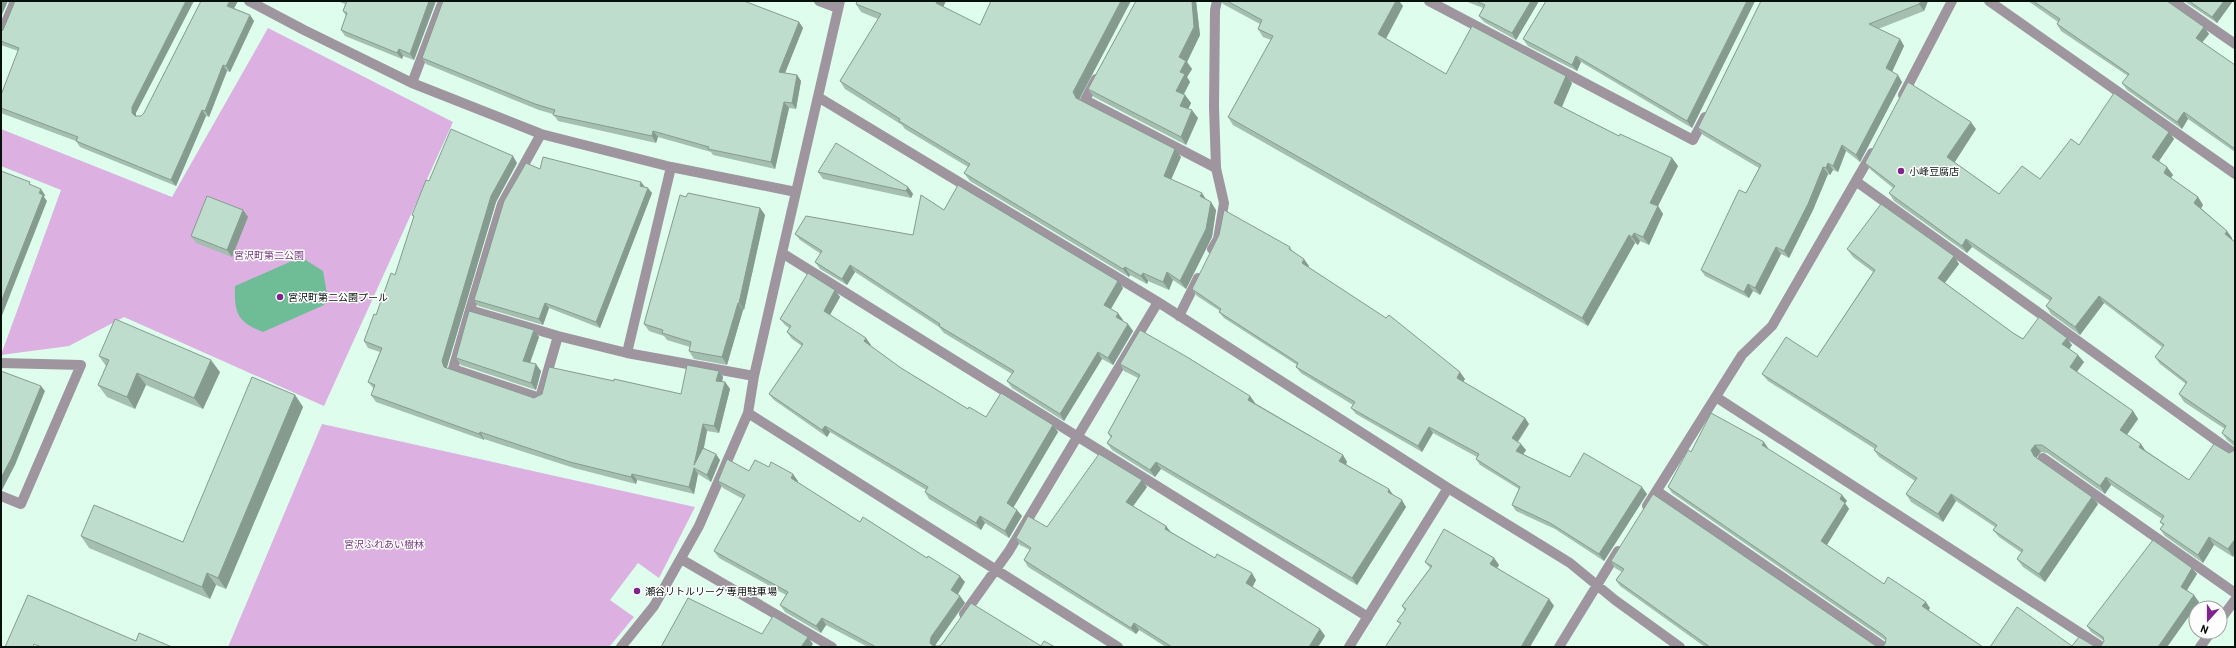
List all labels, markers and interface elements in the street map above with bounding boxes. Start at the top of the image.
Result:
place label: 小峰豆腐店 [1909,165,1959,177]
marker: 小峰豆腐店 [1896,166,1906,176]
park label: 宮沢町第二公園 [234,249,304,261]
place label: 宮沢町第二公園プール [288,291,388,303]
marker: 宮沢町第二公園プール [275,292,285,302]
park label: 宮沢ふれあい樹林 [344,538,424,550]
place label: 瀬谷リトルリーグ 専用駐車場 [645,585,777,597]
marker: 瀬谷リトルリーグ 専用駐車場 [632,586,642,596]
north arrow [2188,600,2228,640]
text: N [2198,622,2210,637]

